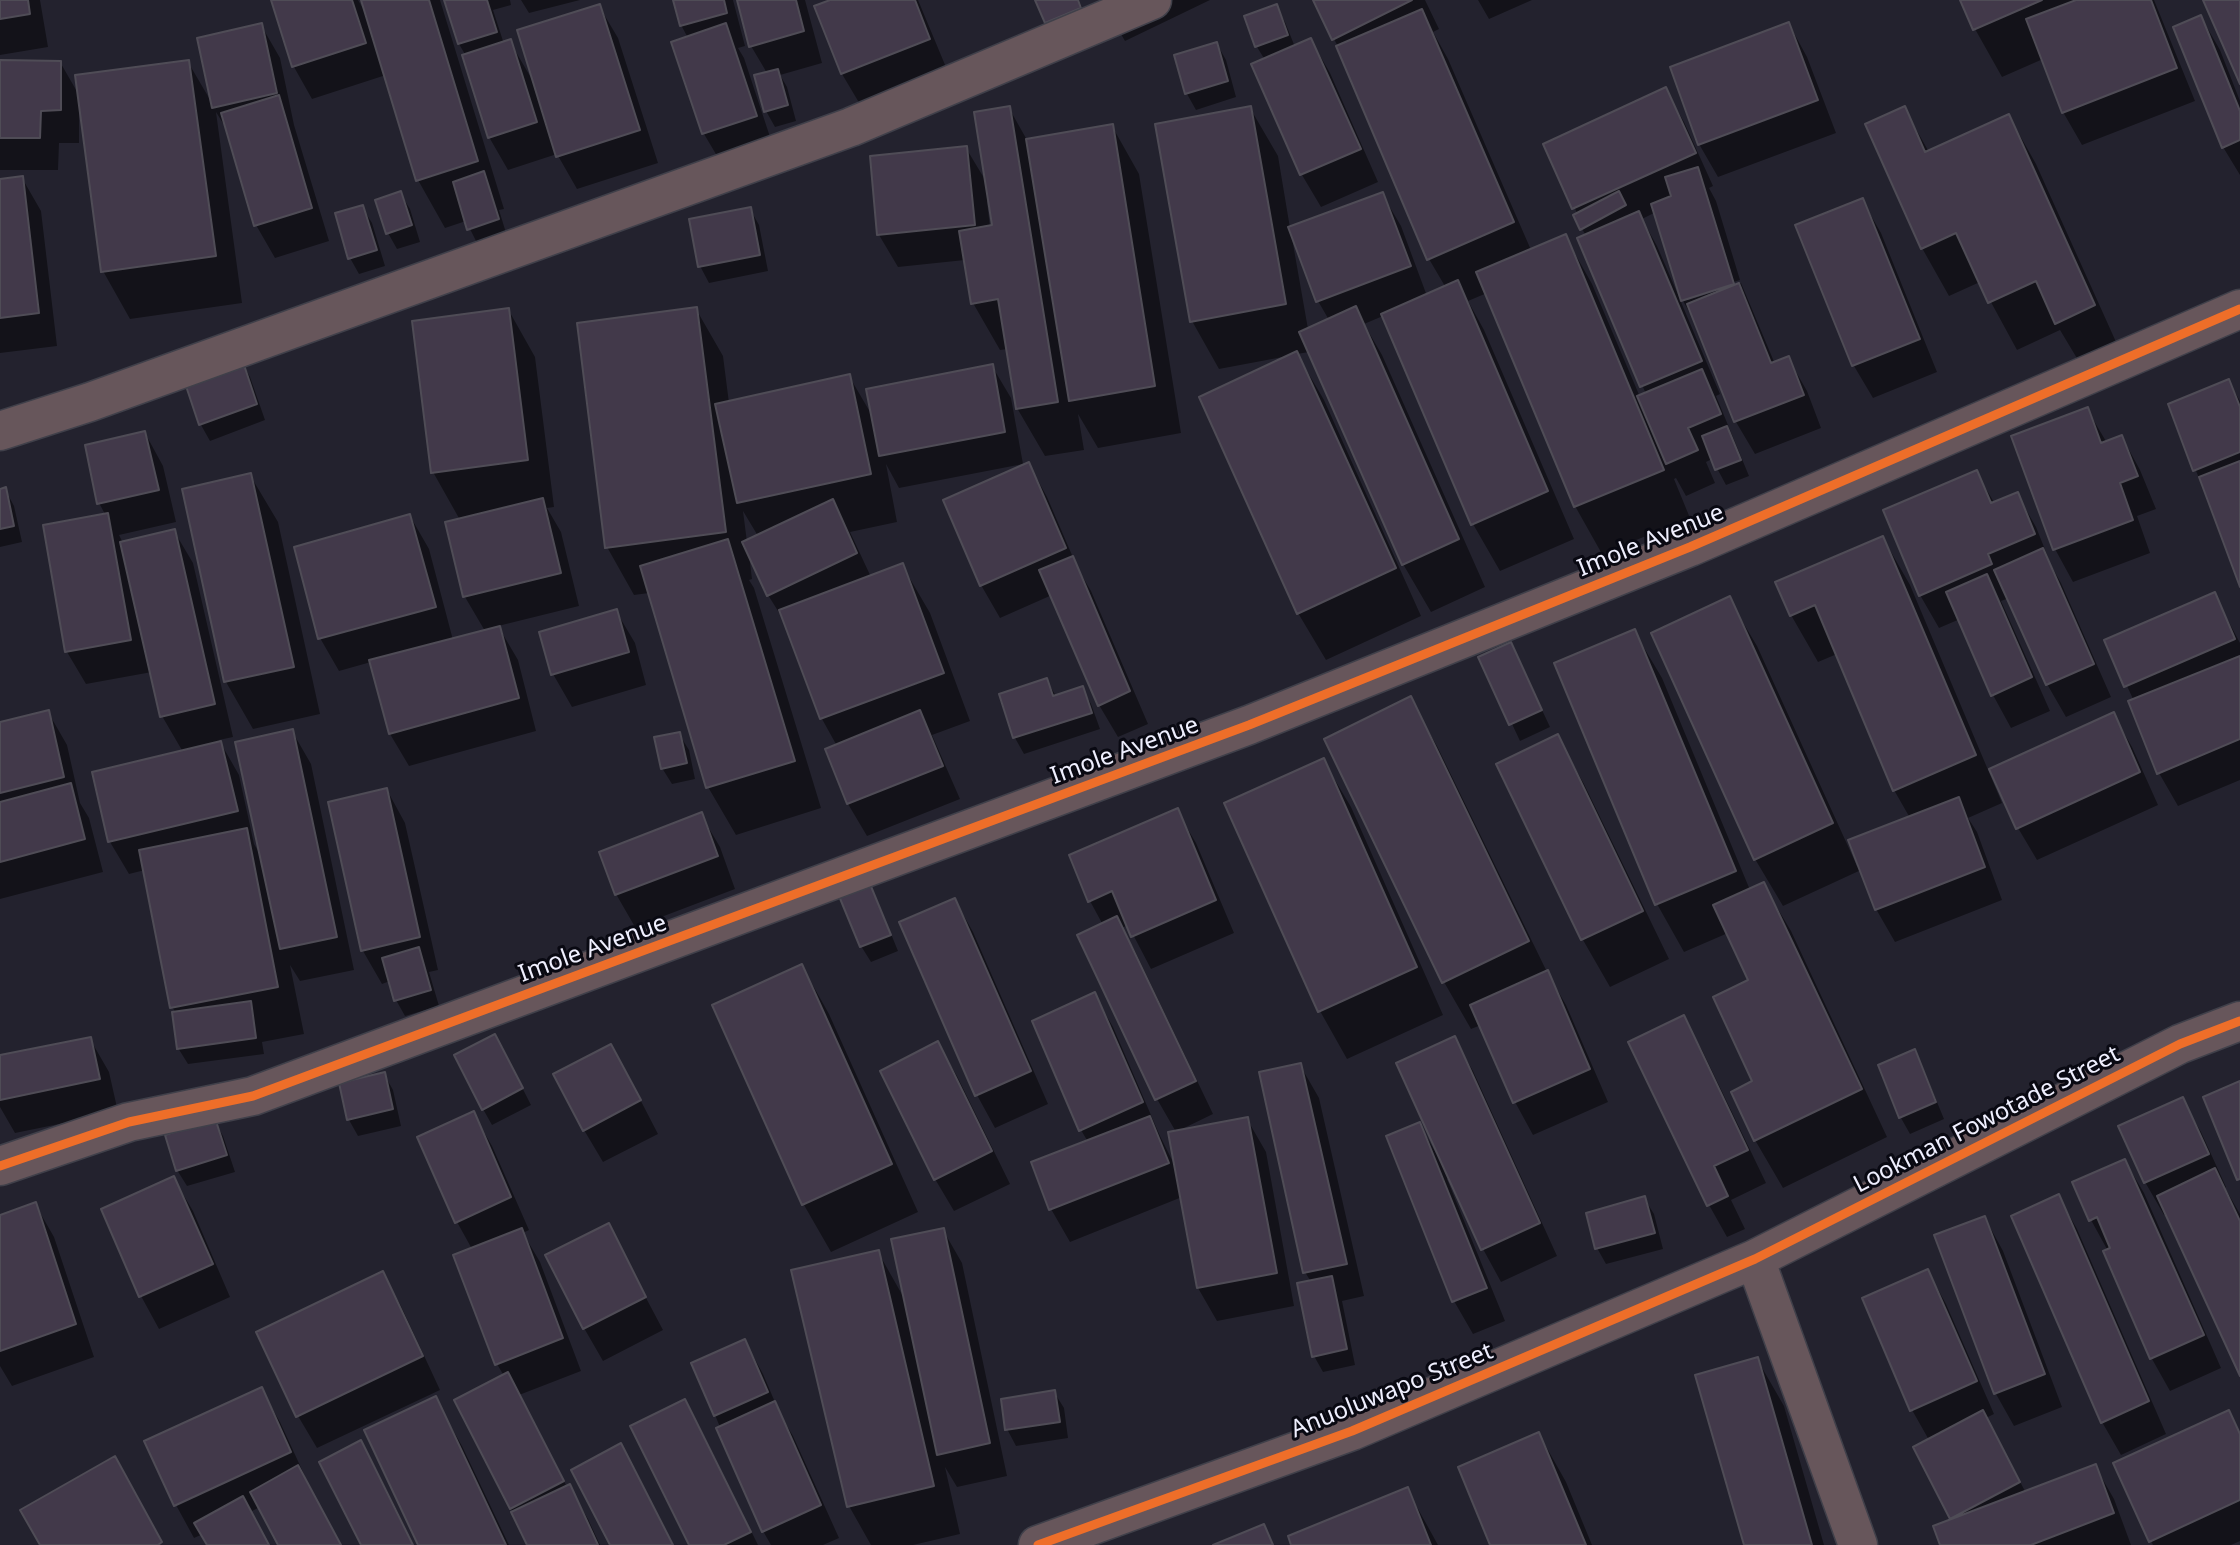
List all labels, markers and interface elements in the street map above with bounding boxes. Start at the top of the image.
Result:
street label: Imole Avenue [1574,499,1728,583]
street label: Imole Avenue [1047,711,1203,791]
street label: Imole Avenue [515,909,671,989]
street label: Lookman Fowotade Street [1849,1040,2125,1200]
street label: Anuoluwapo Street [1287,1337,1497,1445]

